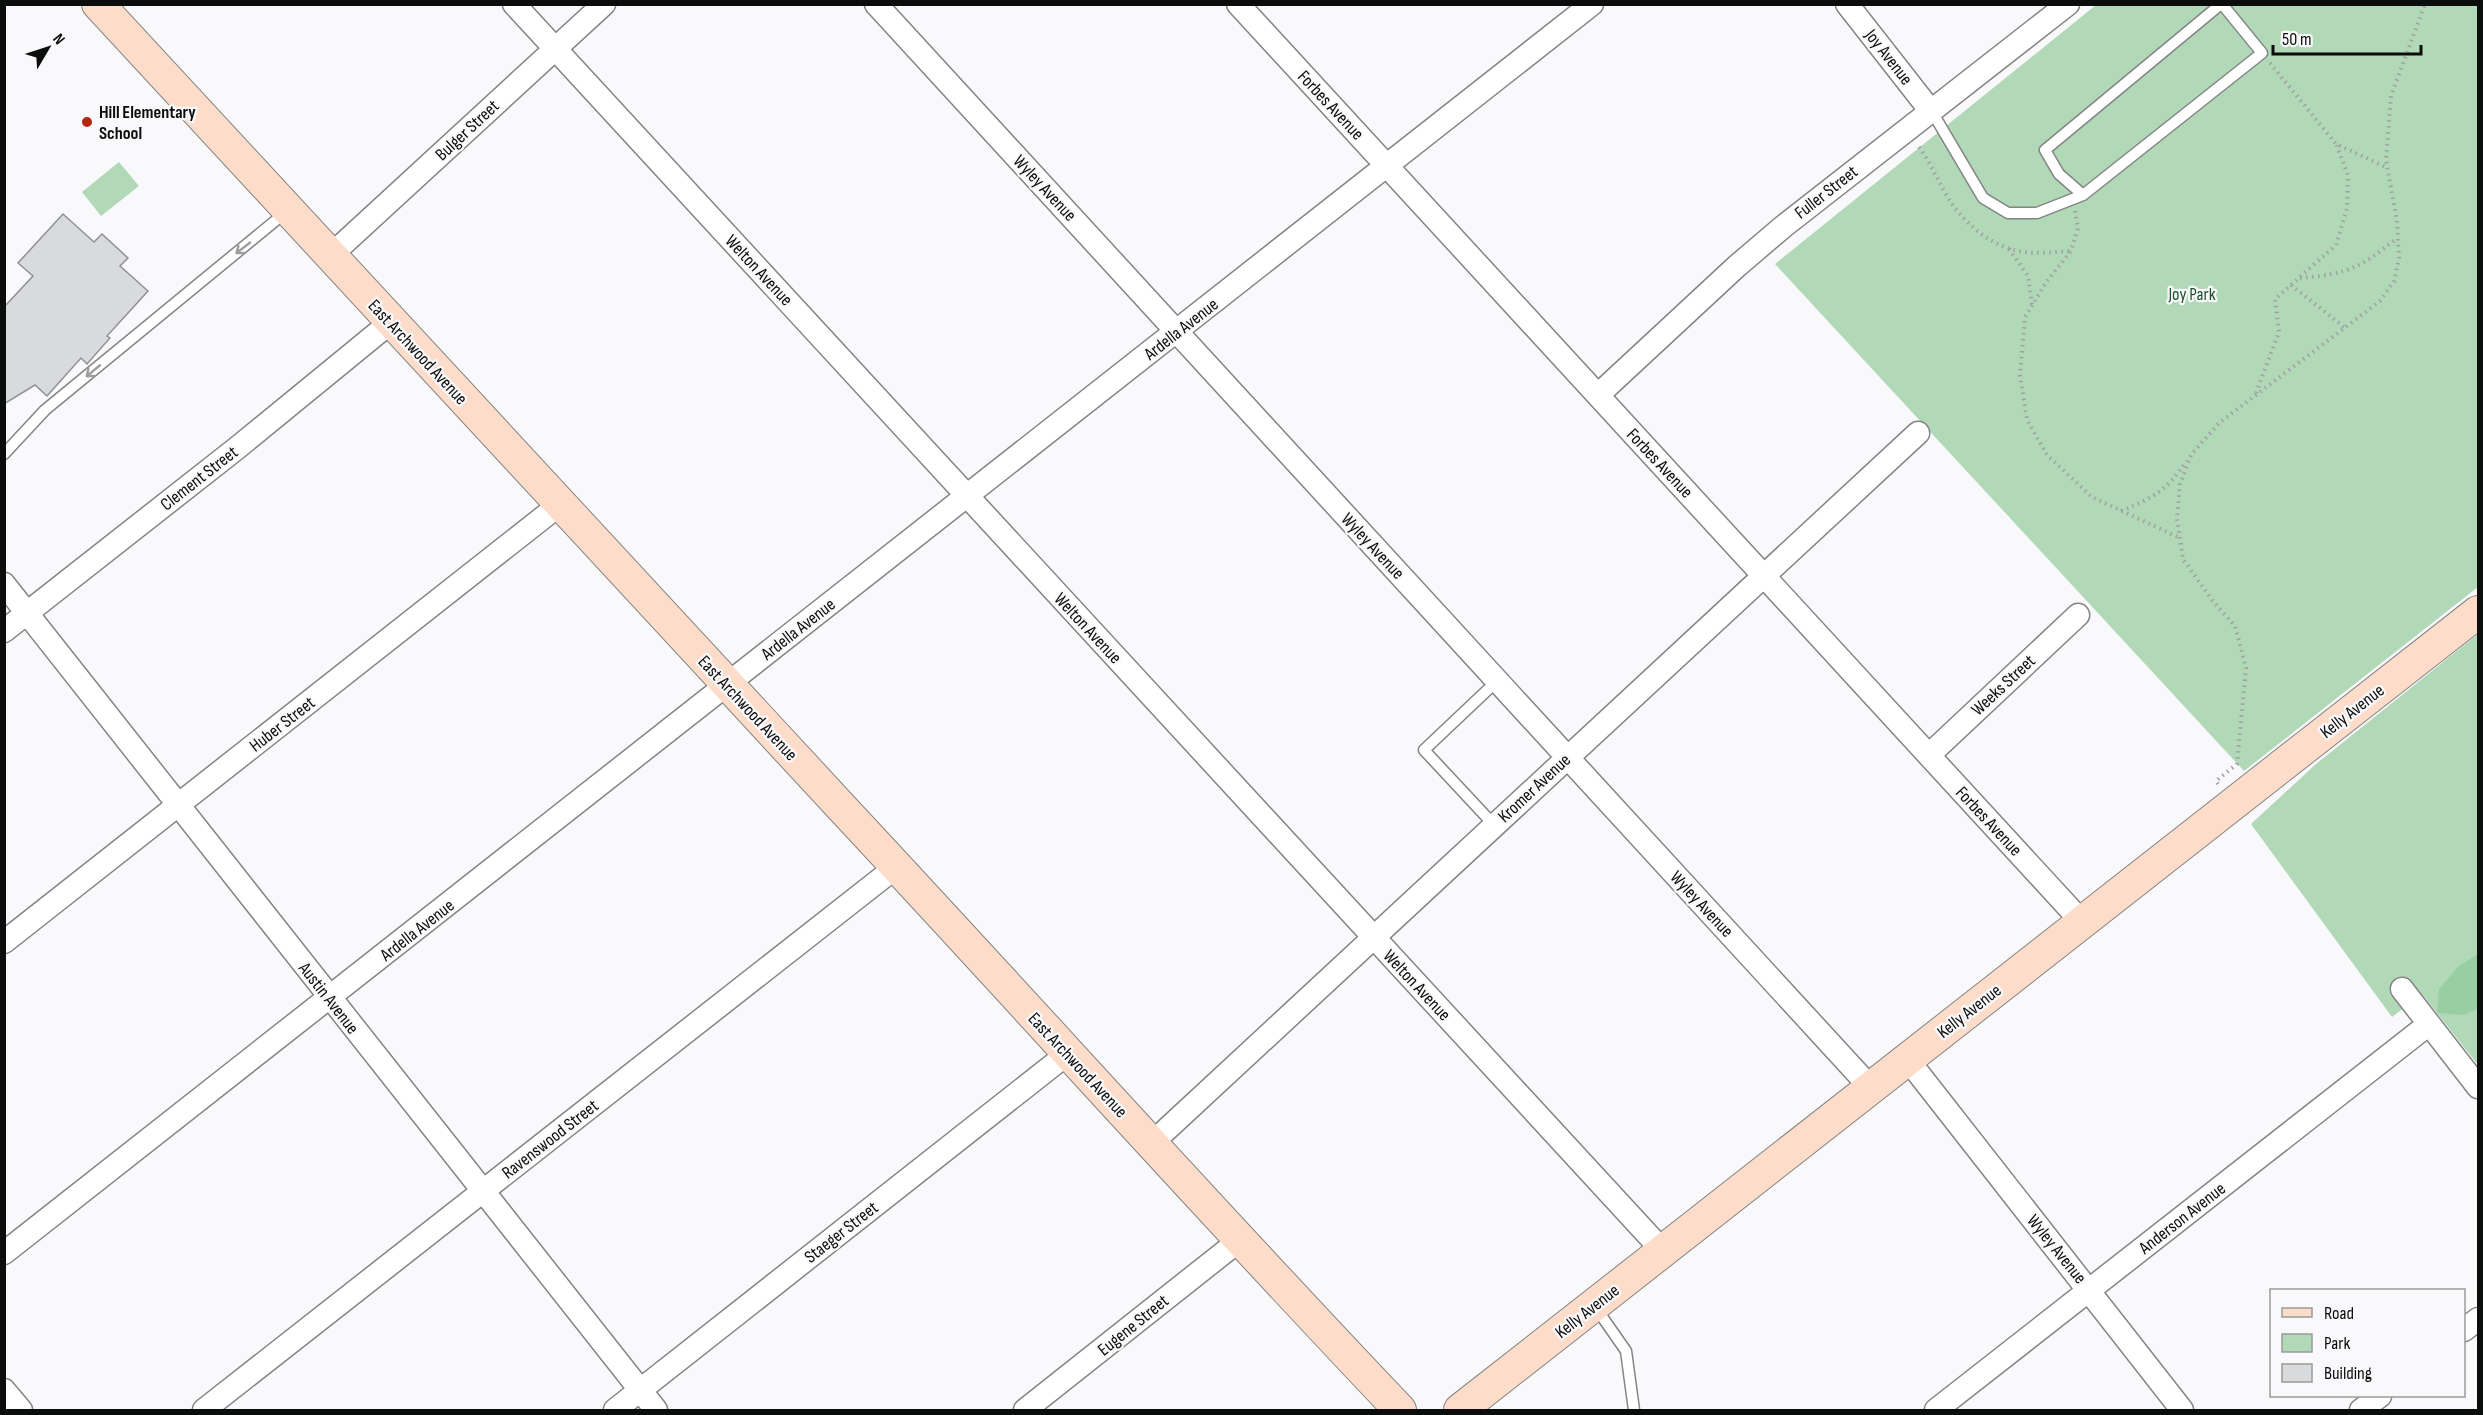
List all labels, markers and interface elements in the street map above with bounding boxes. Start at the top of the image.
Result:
north arrow [18,18,78,78]
scale bar [2273,18,2422,56]
street label: Joy Avenue [1860,25,1917,89]
text: 50 m [2282,29,2312,50]
text: N [48,30,69,49]
street label: Forbes Avenue [1293,66,1368,144]
street label: Bulger Street [431,95,504,165]
place label: Hill Elementary School [99,102,196,144]
marker: Hill Elementary School [80,115,94,129]
street label: Wyley Avenue [1009,151,1081,226]
street label: Fuller Street [1791,161,1862,224]
street label: Welton Avenue [720,230,797,310]
one-way arrow [236,241,252,254]
park label: Joy Park [2167,284,2216,305]
street label: Ardella Avenue [1139,294,1223,365]
street label: East Archwood Avenue [364,295,472,409]
one-way arrow [86,364,101,378]
street label: Forbes Avenue [1622,424,1697,502]
street label: Clement Street [156,441,243,515]
street label: Wyley Avenue [1337,509,1409,584]
street label: Welton Avenue [1049,588,1126,668]
street label: Ardella Avenue [756,594,840,665]
street label: Weeks Street [1967,650,2040,720]
street label: East Archwood Avenue [694,651,802,765]
street label: Kelly Avenue [2316,680,2389,743]
street label: Huber Street [245,692,320,756]
street label: Kromer Avenue [1494,750,1575,827]
street label: Forbes Avenue [1951,782,2026,860]
street label: Wyley Avenue [1666,867,1738,942]
street label: Ardella Avenue [375,895,459,966]
street label: Welton Avenue [1378,945,1455,1025]
street label: Austin Avenue [294,958,363,1038]
street label: Kelly Avenue [1933,980,2006,1043]
street label: East Archwood Avenue [1024,1008,1132,1122]
street label: Ravenswood Street [498,1095,603,1184]
street label: Anderson Avenue [2134,1178,2230,1259]
street label: Staeger Street [800,1197,883,1268]
street label: Wyley Avenue [2022,1211,2091,1288]
street label: Kelly Avenue [1551,1280,1624,1343]
legend [2270,1289,2465,1397]
street label: Eugene Street [1094,1290,1173,1360]
text: Road [2324,1303,2354,1324]
text: Park [2324,1333,2350,1354]
text: Building [2324,1363,2372,1384]

